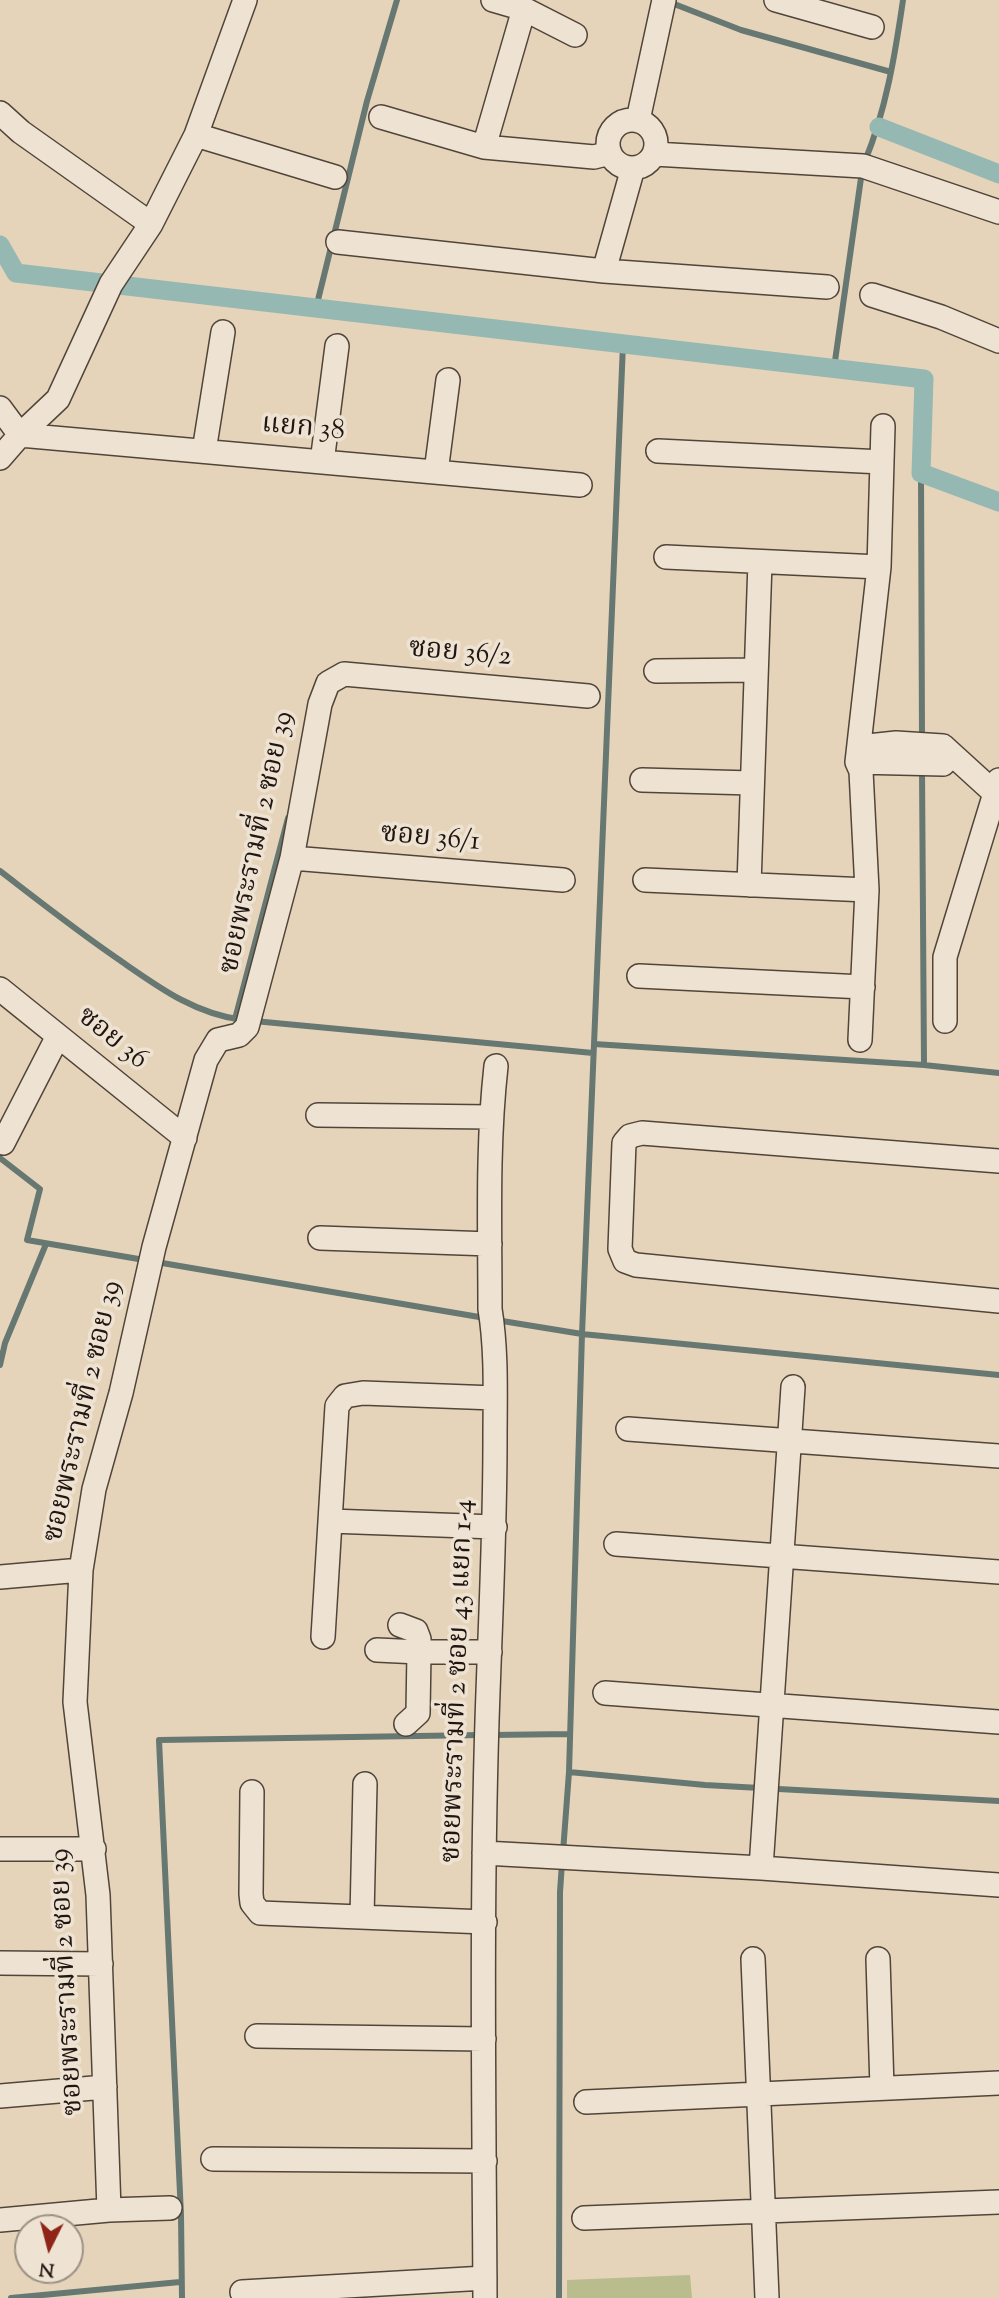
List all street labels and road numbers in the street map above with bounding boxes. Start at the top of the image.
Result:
street label: แยก 38 [260,410,346,450]
street label: ซอย 36/2 [407,634,513,676]
street label: ซอยพระรามที่ 2 ซอย 39 [215,709,303,977]
street label: ซอย 36/1 [379,819,481,861]
street label: ซอย 36 [69,1001,153,1079]
street label: ซอยพระรามที่ 2 ซอย 39 [39,1278,131,1546]
street label: ซอยพระรามที่ 2 ซอย 43 แยก 1-4 [437,1499,483,1863]
street label: ซอยพระรามที่ 2 ซอย 39 [45,1848,93,2116]

